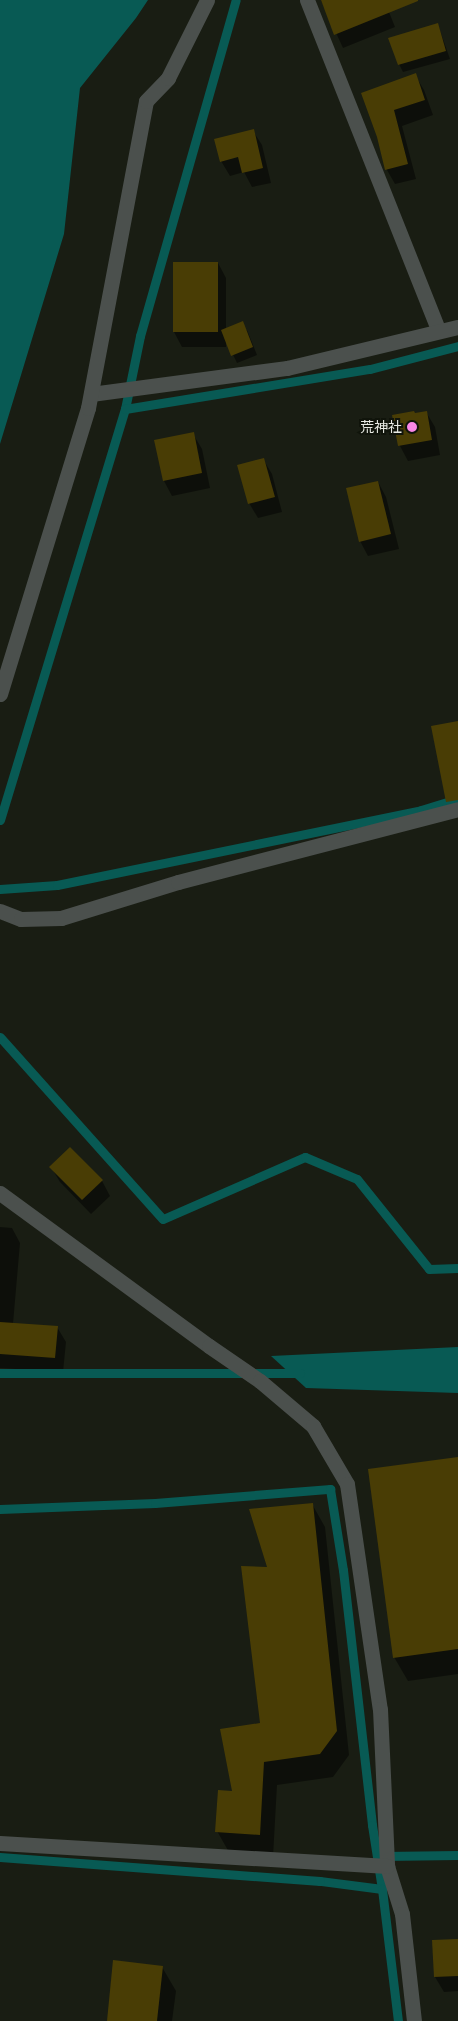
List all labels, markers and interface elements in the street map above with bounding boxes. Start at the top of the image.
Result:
place label: 荒神社 [360,419,402,435]
marker: 荒神社 [406,421,418,433]

